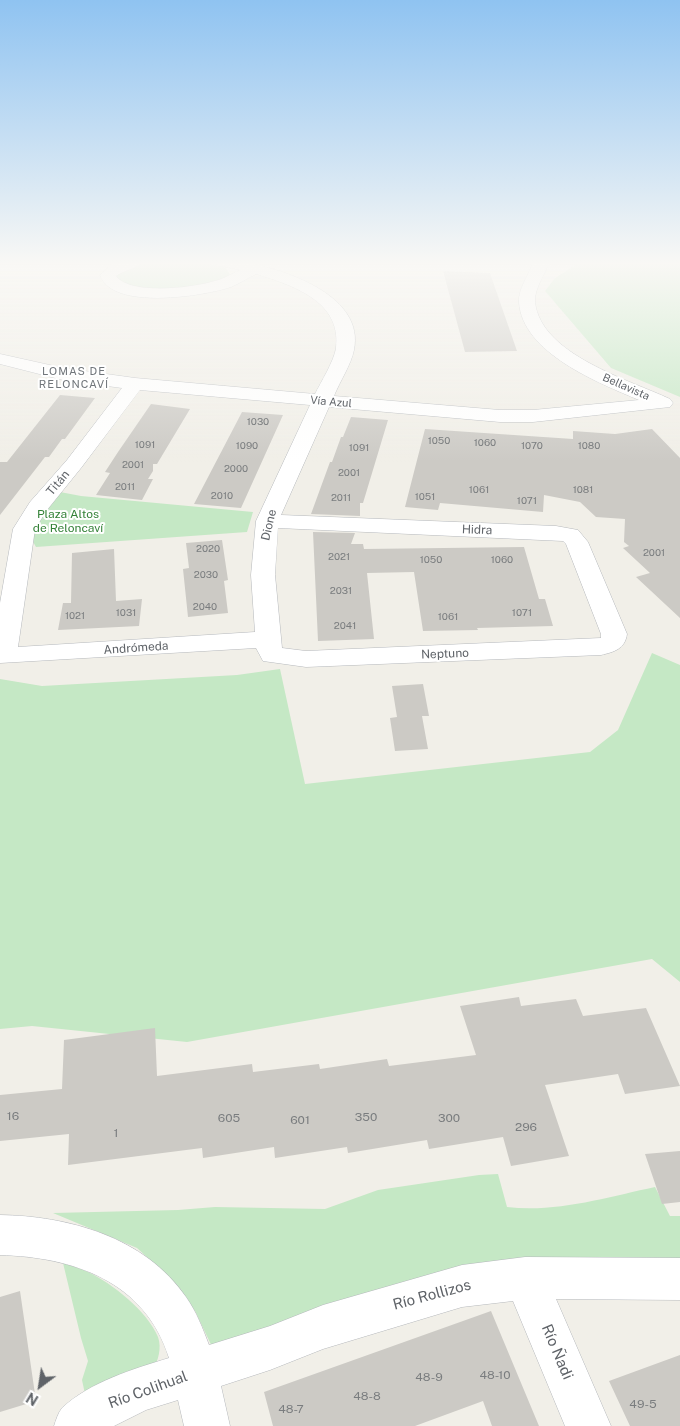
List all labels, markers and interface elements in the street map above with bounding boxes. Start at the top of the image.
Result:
district label: LOMAS DE RELONCAVÍ [38,365,110,391]
street label: Bellavista [600,371,652,403]
street label: Vía Azul [310,394,352,410]
house number: 1030 [247,416,269,428]
house number: 1050 [428,435,450,447]
house number: 1060 [474,437,496,449]
house number: 1091 [135,439,155,451]
house number: 1090 [236,440,258,452]
house number: 1070 [521,440,543,452]
house number: 1080 [578,440,600,452]
house number: 1091 [349,442,369,454]
house number: 2001 [122,459,144,471]
house number: 2000 [224,463,248,475]
house number: 2001 [338,467,360,479]
street label: Titán [43,468,73,498]
house number: 2011 [115,481,135,493]
house number: 1061 [469,484,489,496]
house number: 1081 [573,484,593,496]
house number: 2010 [211,490,233,502]
house number: 1051 [415,491,435,503]
house number: 2011 [331,492,351,504]
house number: 1071 [517,495,537,507]
park label: Plaza Altos de Reloncaví [33,507,103,535]
street label: Dione [258,508,280,542]
street label: Hidra [462,522,492,538]
house number: 2020 [196,543,220,555]
house number: 2001 [643,547,665,559]
house number: 2021 [328,551,350,563]
house number: 1050 [420,554,442,566]
house number: 1060 [491,554,513,566]
house number: 2030 [194,569,218,581]
house number: 2031 [330,585,352,597]
house number: 2040 [193,601,217,613]
house number: 1031 [116,607,136,619]
house number: 1071 [512,607,532,619]
house number: 1021 [65,610,85,622]
house number: 1061 [438,611,458,623]
house number: 2041 [334,620,356,632]
street label: Andrómeda [103,639,169,657]
street label: Neptuno [421,646,469,662]
house number: 16 [7,1109,19,1123]
house number: 350 [355,1110,377,1124]
house number: 605 [218,1111,240,1125]
house number: 300 [438,1111,460,1125]
house number: 601 [290,1113,310,1127]
house number: 296 [515,1120,537,1134]
house number: 1 [114,1126,118,1140]
street label: Río Rollizos [391,1276,473,1314]
street label: Río Ñadi [537,1322,577,1382]
north arrow [15,1361,65,1411]
street label: Río Colihual [106,1367,190,1413]
house number: 48-10 [479,1368,511,1382]
house number: 48-9 [415,1370,443,1384]
text: N [23,1389,41,1409]
house number: 48-8 [353,1389,381,1403]
house number: 49-5 [629,1397,657,1411]
house number: 48-7 [278,1402,304,1416]

